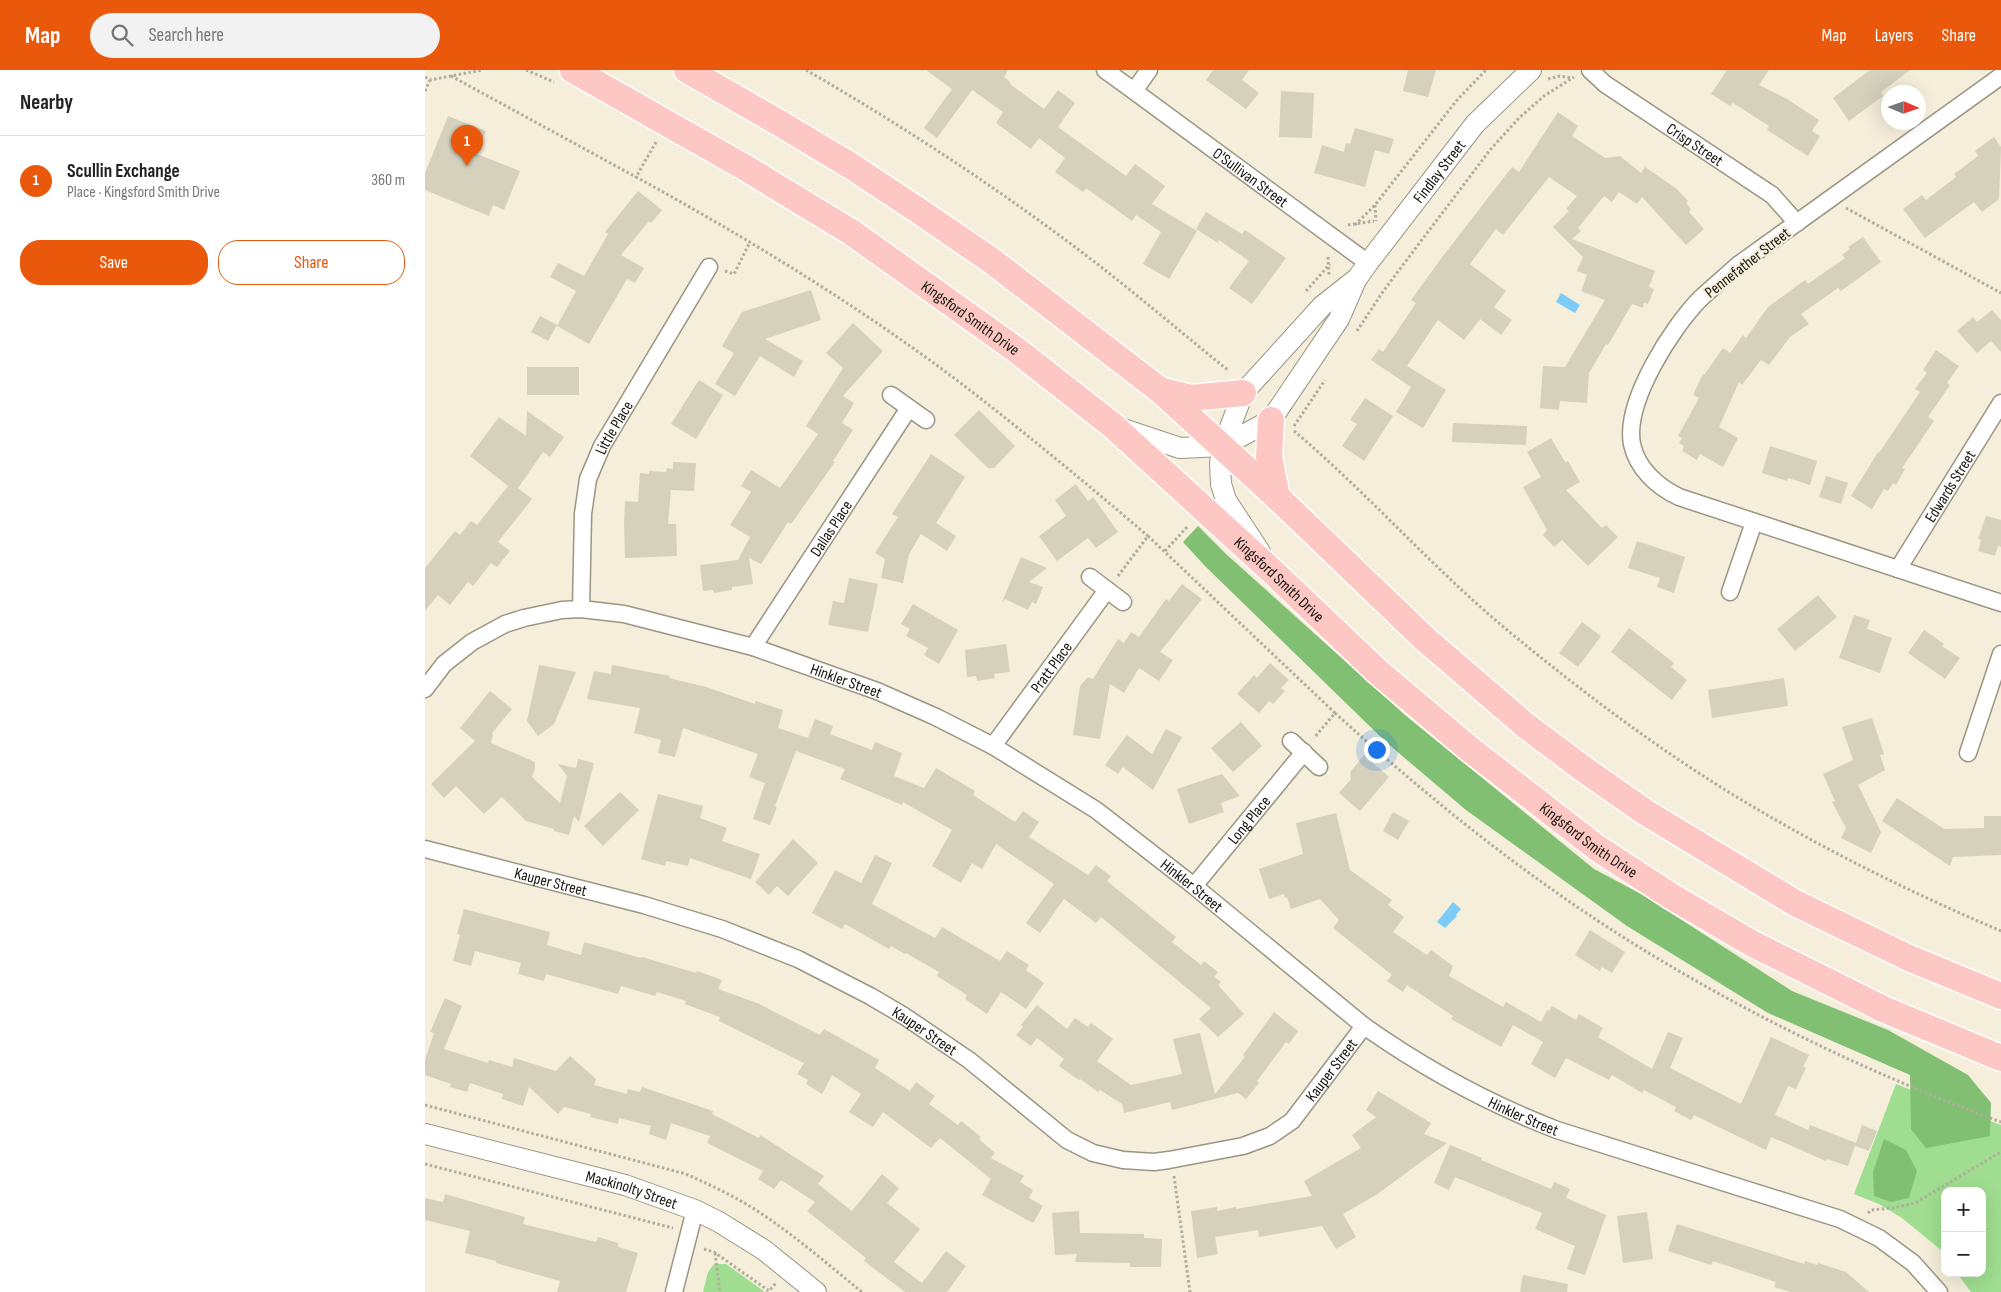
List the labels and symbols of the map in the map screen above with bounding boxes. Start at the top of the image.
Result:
north arrow [1881,85,1926,130]
street label: Crisp Street [1663,120,1727,171]
pin: 1 [451,125,483,166]
street label: Findlay Street [1410,137,1470,207]
street label: O'Sullivan Street [1209,144,1291,212]
street label: Pennefather Street [1701,224,1794,302]
street label: Kingsford Smith Drive [917,277,1023,360]
street label: Little Place [592,398,638,458]
street label: Edwards Street [1921,447,1981,526]
street label: Dallas Place [807,497,857,561]
street label: Kingsford Smith Drive [1230,533,1327,627]
street label: Pratt Place [1027,639,1077,697]
street label: Hinkler Street [808,660,885,703]
your location [1364,737,1390,763]
street label: Long Place [1224,792,1275,848]
street label: Kingsford Smith Drive [1535,799,1640,883]
street label: Hinkler Street [1156,856,1226,917]
street label: Kauper Street [512,864,589,901]
street label: Kauper Street [888,1003,960,1060]
street label: Kauper Street [1302,1035,1362,1106]
street label: Hinkler Street [1485,1094,1561,1141]
street label: Mackinolty Street [584,1167,680,1214]

